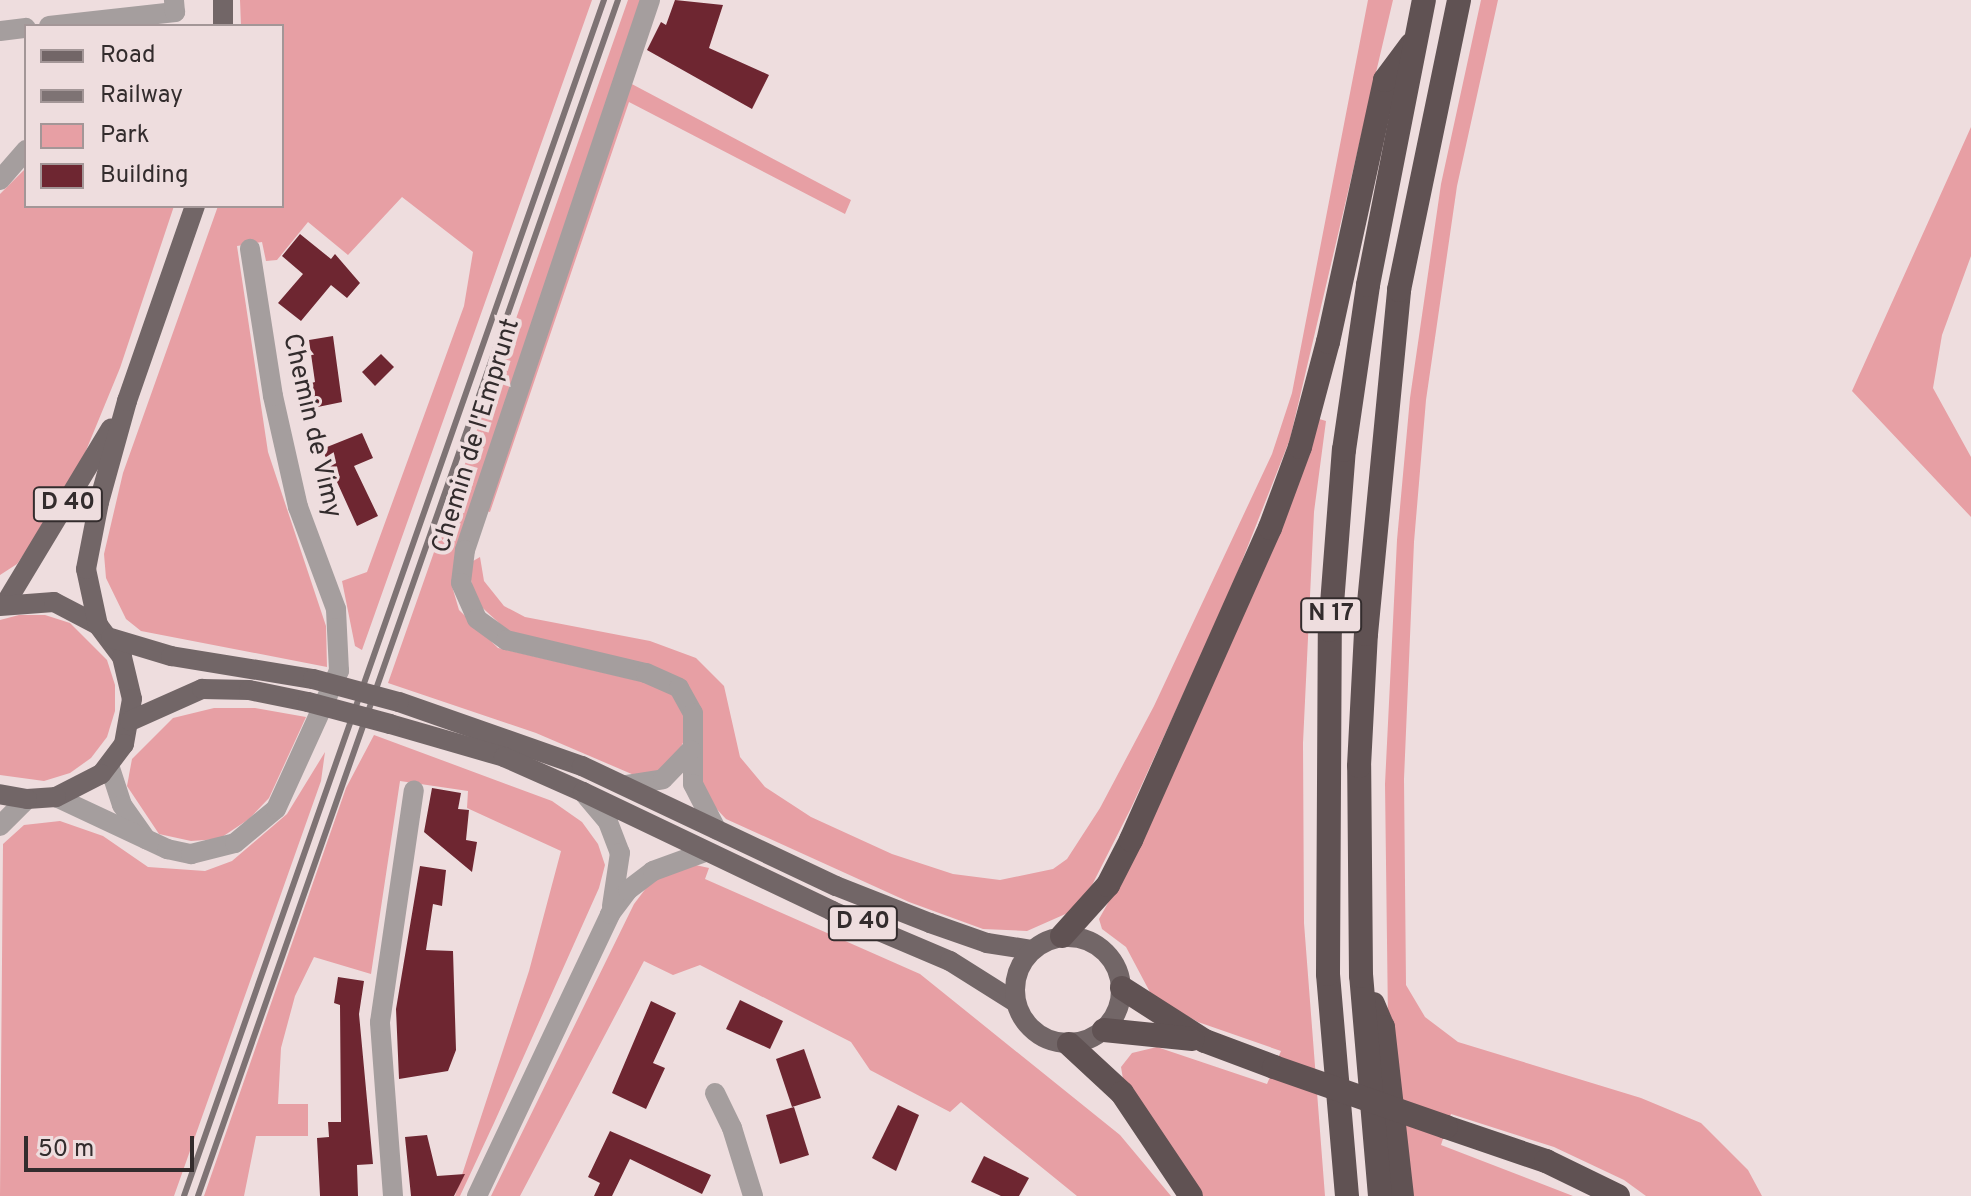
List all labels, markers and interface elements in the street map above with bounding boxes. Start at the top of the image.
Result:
legend [24,24,284,208]
text: Road [100,41,156,71]
text: Railway [100,81,183,111]
text: Park [100,121,150,151]
text: Building [100,161,189,191]
street label: Chemin de l'Emprunt [426,315,528,557]
street label: Chemin de Vimy [274,330,348,522]
road number: D 40 [32,484,104,524]
road number: N 17 [1299,595,1363,635]
road number: D 40 [827,903,899,943]
scale bar [28,1120,198,1170]
text: 50 m [38,1135,94,1165]

